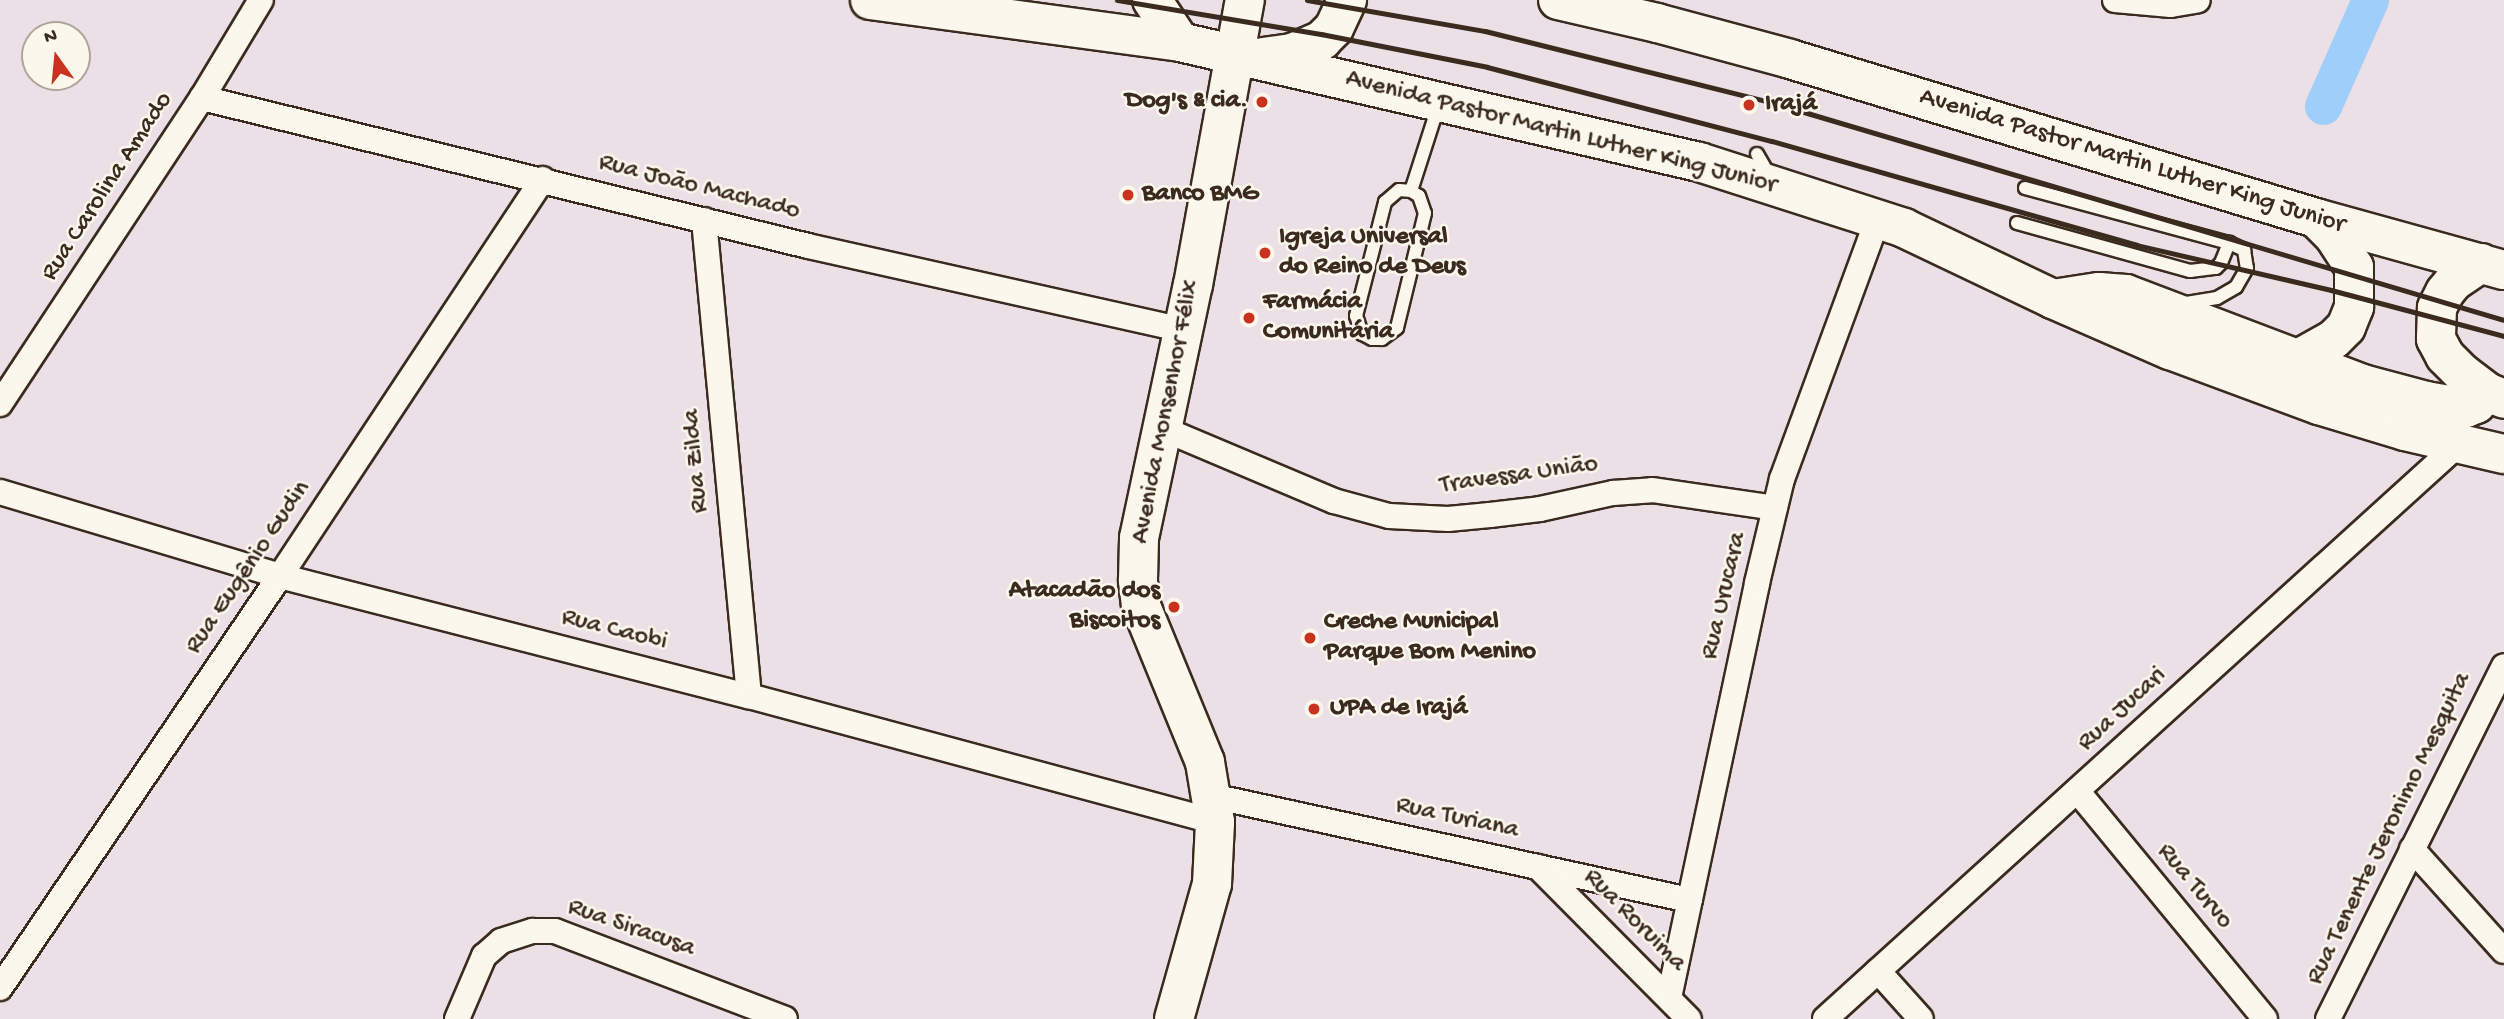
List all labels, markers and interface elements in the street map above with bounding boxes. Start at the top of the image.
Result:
north arrow [21,21,91,91]
text: N [42,24,60,50]
street label: Avenida Pastor Martin Luther King Junior [1342,64,1780,202]
street label: Avenida Pastor Martin Luther King Junior [1915,82,2349,242]
place label: Dog's & cia. [1125,86,1248,118]
street label: Rua Carolina Amado [35,87,181,287]
place label: Irajá [1765,89,1817,121]
marker: Dog's & cia. [1254,94,1270,110]
marker: Irajá [1739,95,1759,115]
street label: Rua João Machado [595,148,803,228]
place label: Banco BMG [1142,179,1258,211]
marker: Banco BMG [1120,187,1136,203]
place label: Igreja Universal do Reino de Deus [1279,222,1466,284]
marker: Igreja Universal do Reino de Deus [1257,245,1273,261]
street label: Avenida Monsenhor Félix [1126,278,1208,546]
place label: Farmácia Comunitária [1263,287,1394,348]
marker: Farmácia Comunitária [1241,310,1257,326]
street label: Rua Zilda [677,408,717,514]
street label: Travessa União [1438,449,1600,503]
street label: Rua Eugênio Gudin [179,475,319,661]
street label: Rua Urucara [1695,529,1755,663]
place label: Atacadão dos Biscoitos [1009,576,1160,638]
marker: Atacadão dos Biscoitos [1166,599,1182,615]
street label: Rua Caobi [558,603,670,659]
place label: Creche Municipal Parque Bom Menino [1324,607,1536,668]
marker: Creche Municipal Parque Bom Menino [1302,630,1318,646]
street label: Rua Jucari [2072,661,2174,759]
street label: Rua Tenente Jeronimo Mesquita [2301,668,2479,990]
place label: UPA de Irajá [1330,693,1468,725]
marker: UPA de Irajá [1304,699,1324,719]
street label: Rua Turiana [1393,791,1521,847]
street label: Rua Turvo [2149,838,2239,936]
street label: Rua Roruima [1576,863,1692,979]
street label: Rua Siracusa [563,893,699,965]

